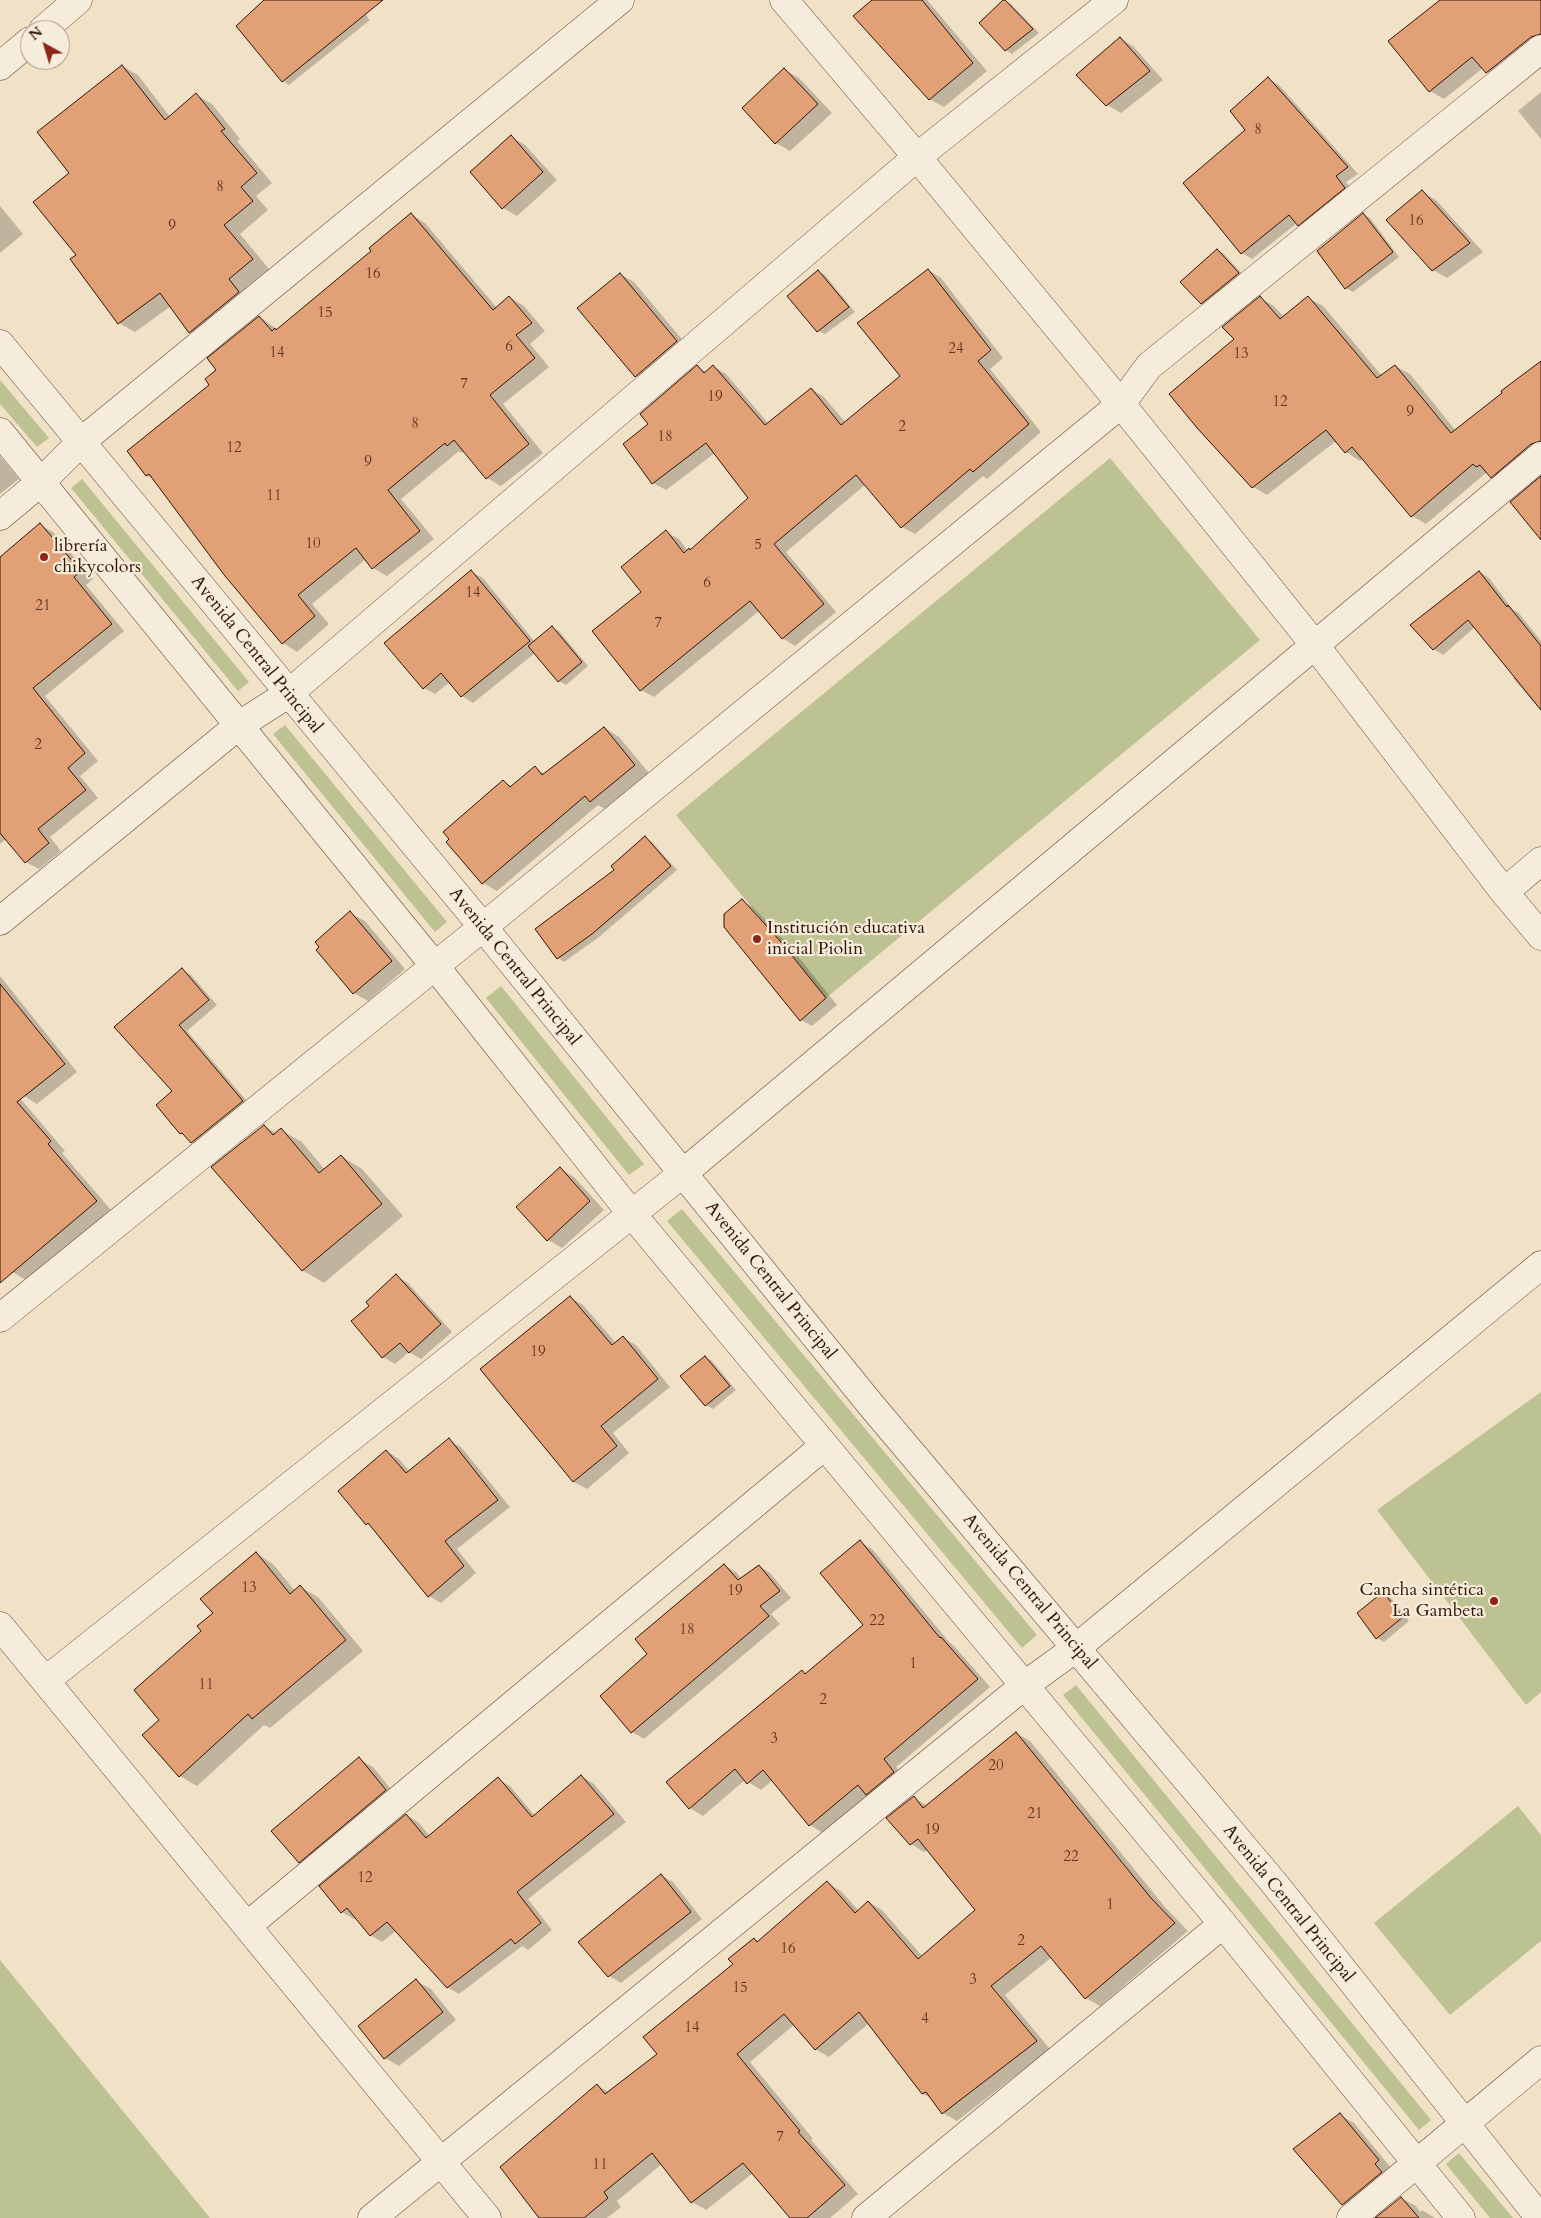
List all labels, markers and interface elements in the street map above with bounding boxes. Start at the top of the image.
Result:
north arrow [20,20,70,70]
text: N [25,23,47,45]
house number: 8 [1254,122,1262,140]
house number: 8 [216,179,224,197]
house number: 16 [1408,213,1424,231]
house number: 9 [168,218,176,236]
house number: 16 [365,266,381,284]
house number: 15 [317,305,333,323]
house number: 6 [505,339,513,357]
house number: 24 [948,341,964,359]
house number: 14 [269,345,285,363]
house number: 13 [1233,346,1249,364]
house number: 7 [460,376,468,394]
house number: 19 [707,389,723,407]
house number: 12 [1272,394,1288,412]
house number: 9 [1406,404,1414,422]
house number: 8 [411,416,419,434]
house number: 2 [898,419,906,437]
house number: 18 [657,429,673,447]
house number: 12 [226,440,242,458]
house number: 9 [364,454,372,472]
house number: 11 [266,488,282,506]
place label: librería chikycolors [54,536,141,578]
house number: 10 [305,536,321,554]
house number: 5 [754,537,762,555]
marker: librería chikycolors [38,551,50,563]
street label: Avenida Central Principal [186,572,326,738]
house number: 6 [703,575,711,593]
house number: 14 [465,585,481,603]
house number: 21 [35,598,51,616]
house number: 7 [654,615,662,633]
house number: 2 [34,737,42,755]
street label: Avenida Central Principal [444,884,584,1050]
place label: Institución educativa inicial Piolin [767,918,925,961]
marker: Institución educativa inicial Piolin [751,933,763,945]
street label: Avenida Central Principal [700,1198,840,1364]
house number: 19 [530,1344,546,1362]
street label: Avenida Central Principal [957,1510,1101,1674]
house number: 13 [241,1580,257,1598]
place label: Cancha sintética La Gambeta [1360,1580,1484,1622]
house number: 19 [727,1583,743,1601]
marker: Cancha sintética La Gambeta [1488,1595,1500,1607]
house number: 22 [869,1613,885,1631]
house number: 18 [679,1622,695,1640]
house number: 1 [909,1656,917,1674]
house number: 11 [198,1677,214,1695]
house number: 2 [819,1692,827,1710]
house number: 3 [770,1731,778,1749]
house number: 20 [988,1758,1004,1776]
house number: 21 [1027,1806,1043,1824]
street label: Avenida Central Principal [1218,1821,1358,1987]
house number: 19 [924,1822,940,1840]
house number: 22 [1063,1849,1079,1867]
house number: 12 [357,1870,373,1888]
house number: 1 [1106,1897,1114,1915]
house number: 2 [1017,1933,1025,1951]
house number: 16 [780,1941,796,1959]
house number: 3 [969,1972,977,1990]
house number: 15 [732,1980,748,1998]
house number: 4 [921,2011,929,2029]
house number: 14 [684,2020,700,2038]
house number: 7 [776,2129,784,2147]
house number: 11 [592,2157,608,2175]

